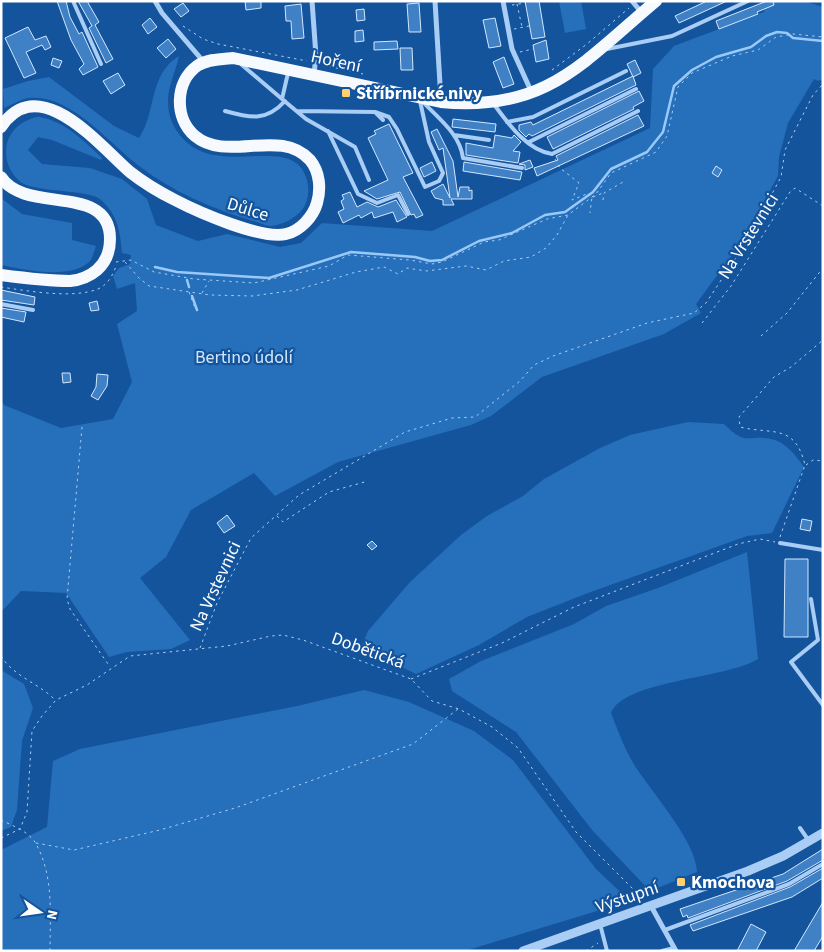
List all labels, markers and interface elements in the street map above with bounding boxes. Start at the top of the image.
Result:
street label: Hoření [308,44,364,79]
place label: Stříbrnické nivy [356,81,483,106]
marker: Stříbrnické nivy [340,87,352,99]
street label: Na Vrstevnici [712,189,785,284]
street label: Důlce [224,191,272,228]
park label: Bertino údolí [195,345,294,370]
street label: Na Vrstevnici [184,537,247,635]
street label: Dobětická [328,626,408,675]
place label: Kmochova [691,870,775,895]
street label: Výstupní [592,875,662,920]
marker: Kmochova [675,876,687,888]
north arrow [15,887,65,937]
text: N [41,908,62,921]

